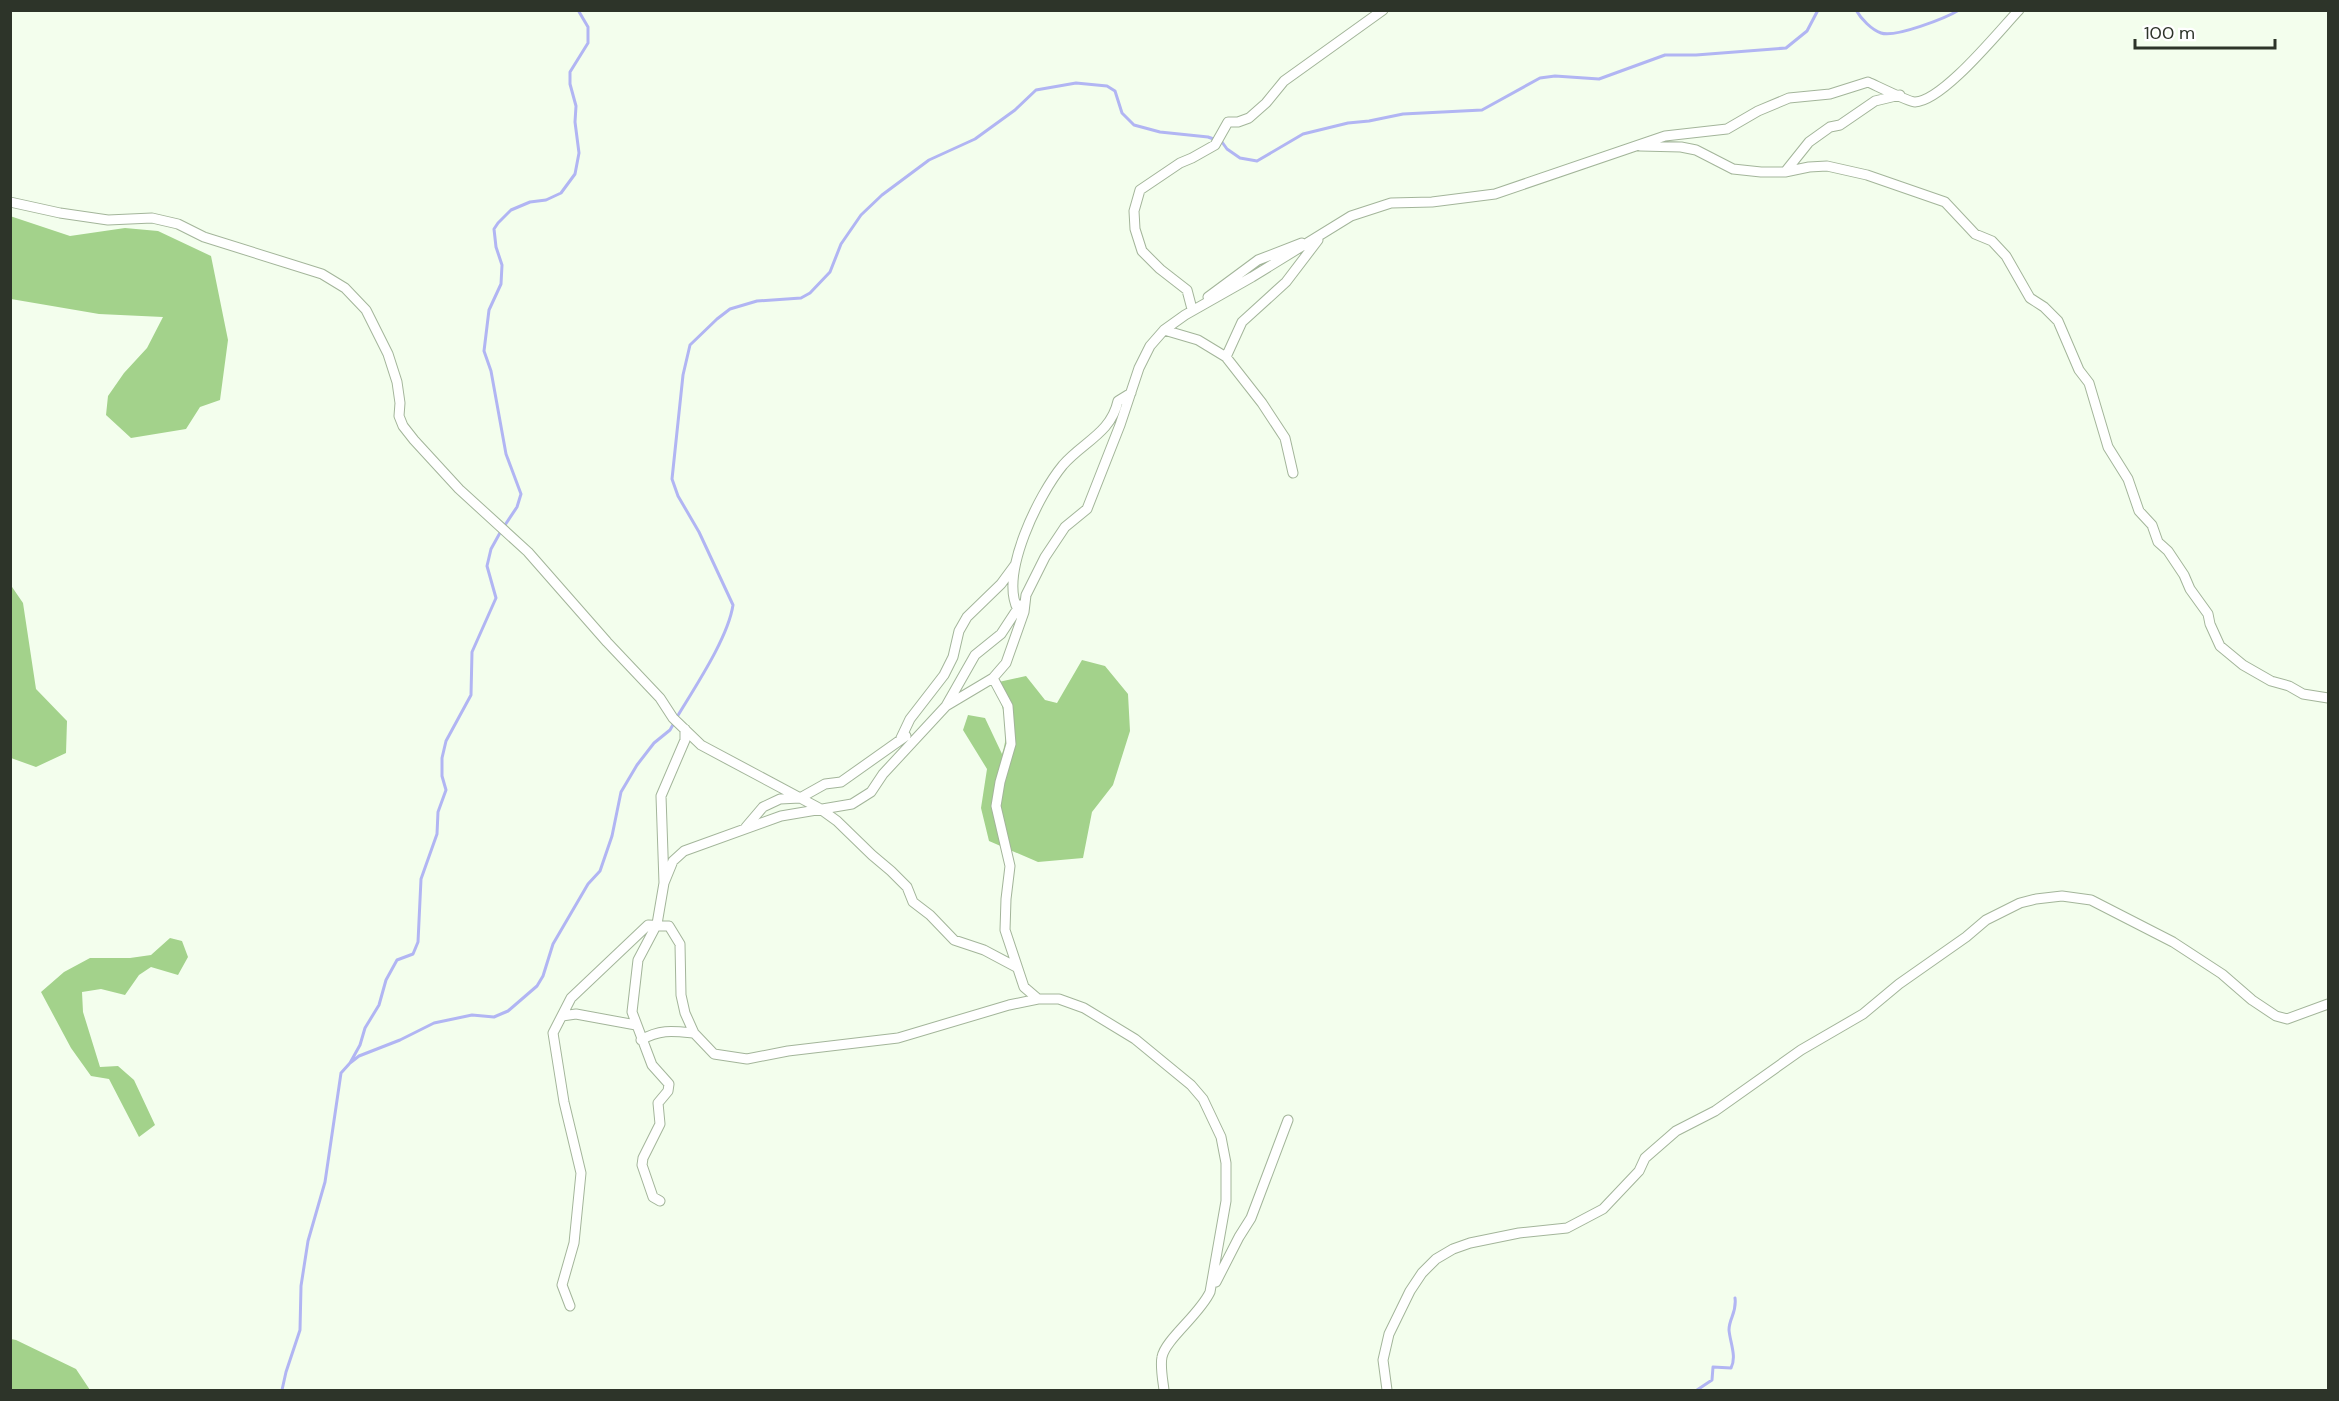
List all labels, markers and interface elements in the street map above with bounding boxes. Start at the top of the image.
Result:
scale bar [2135,12,2274,50]
text: 100 m [2144,21,2195,45]

